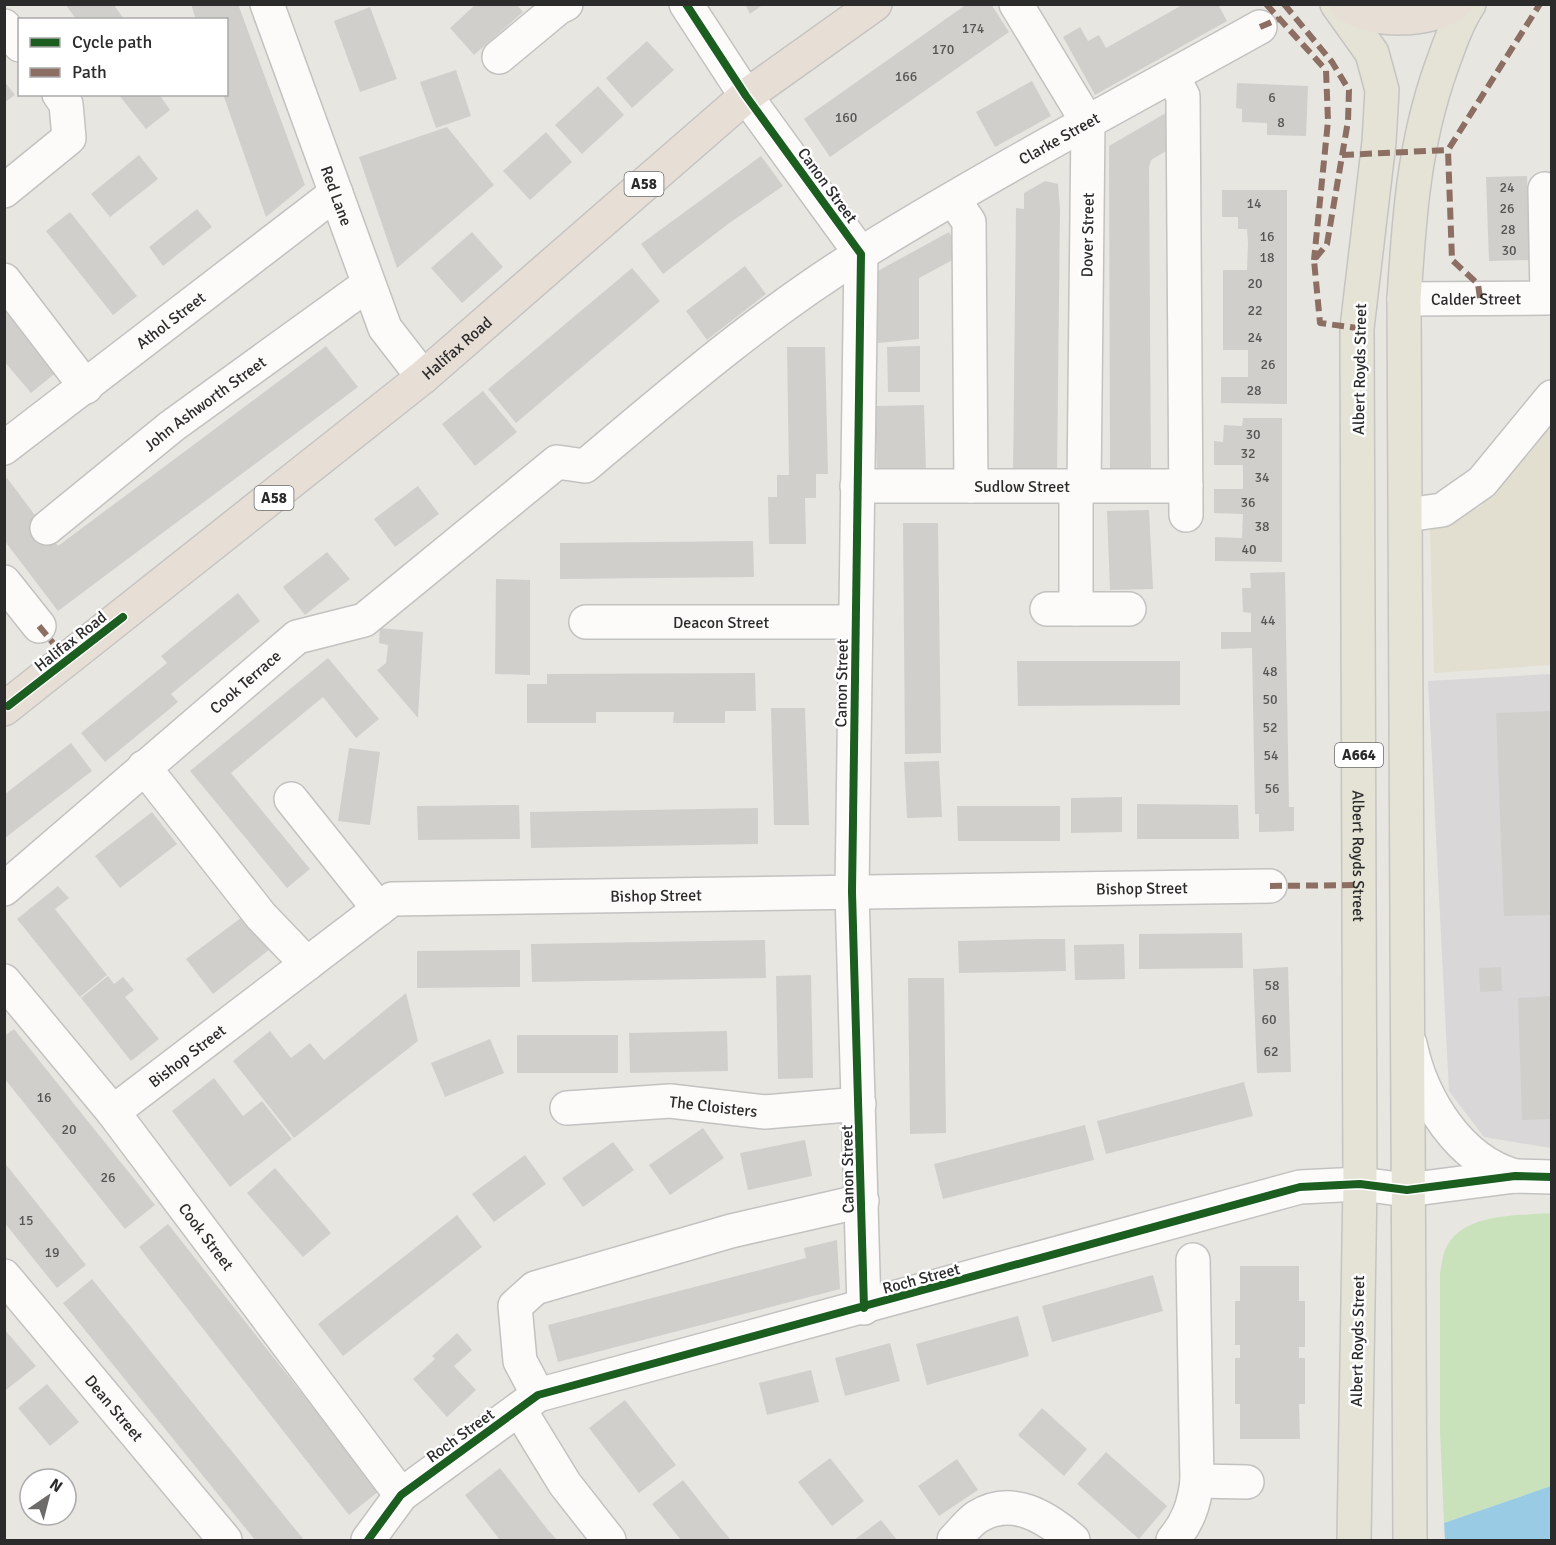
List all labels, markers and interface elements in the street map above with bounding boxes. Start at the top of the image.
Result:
legend [18,18,228,96]
house number: 174 [962,20,985,37]
text: Cycle path [72,31,152,53]
house number: 170 [932,41,954,58]
text: Path [72,61,107,83]
house number: 166 [895,68,917,85]
house number: 6 [1268,89,1276,106]
street label: Clarke Street [1015,108,1104,170]
house number: 160 [835,109,857,126]
house number: 8 [1277,114,1285,131]
street label: Canon Street [793,144,862,228]
street label: Red Lane [316,163,356,229]
road number: A58 [624,172,664,196]
house number: 24 [1499,179,1515,196]
street label: Dover Street [1077,192,1099,278]
house number: 14 [1246,195,1262,212]
house number: 26 [1499,200,1515,217]
house number: 28 [1500,221,1516,238]
house number: 16 [1259,228,1275,245]
house number: 30 [1501,242,1517,259]
house number: 18 [1259,249,1275,266]
house number: 20 [1247,275,1263,292]
street label: Athol Street [132,288,210,354]
street label: Calder Street [1431,289,1521,310]
house number: 22 [1247,302,1263,319]
street label: Albert Royds Street [1349,303,1371,435]
street label: Halifax Road [418,313,496,385]
house number: 24 [1247,329,1263,346]
street label: John Ashworth Street [140,352,271,456]
house number: 26 [1260,356,1276,373]
house number: 28 [1246,382,1262,399]
house number: 30 [1245,426,1261,443]
house number: 32 [1240,445,1256,462]
house number: 34 [1254,469,1270,486]
street label: Sudlow Street [974,477,1070,497]
road number: A58 [254,486,294,510]
house number: 36 [1240,494,1256,511]
house number: 38 [1254,518,1270,535]
house number: 40 [1241,541,1257,558]
street label: Halifax Road [30,607,111,676]
house number: 44 [1260,612,1276,629]
street label: Deacon Street [673,613,770,633]
street label: Canon Street [831,638,853,728]
street label: Cook Terrace [206,646,285,719]
house number: 48 [1262,663,1278,680]
house number: 50 [1262,691,1278,708]
house number: 52 [1262,719,1278,736]
road number: A664 [1335,743,1383,767]
house number: 54 [1263,747,1279,764]
house number: 56 [1264,780,1280,797]
street label: Albert Royds Street [1348,790,1368,922]
street label: Bishop Street [1096,878,1188,900]
street label: Bishop Street [610,885,702,907]
house number: 58 [1264,977,1280,994]
house number: 60 [1261,1011,1277,1028]
street label: Bishop Street [145,1020,230,1092]
house number: 62 [1263,1043,1279,1060]
house number: 16 [36,1089,52,1106]
street label: The Cloisters [668,1092,758,1122]
house number: 20 [61,1121,77,1138]
street label: Canon Street [837,1124,859,1213]
house number: 26 [100,1169,116,1186]
street label: Cook Street [174,1199,238,1275]
house number: 15 [18,1212,34,1229]
house number: 19 [44,1244,60,1261]
street label: Roch Street [880,1259,962,1299]
street label: Albert Royds Street [1347,1275,1369,1407]
street label: Dean Street [80,1371,147,1446]
street label: Roch Street [423,1404,499,1467]
north arrow [18,1467,78,1527]
text: N [46,1474,66,1497]

